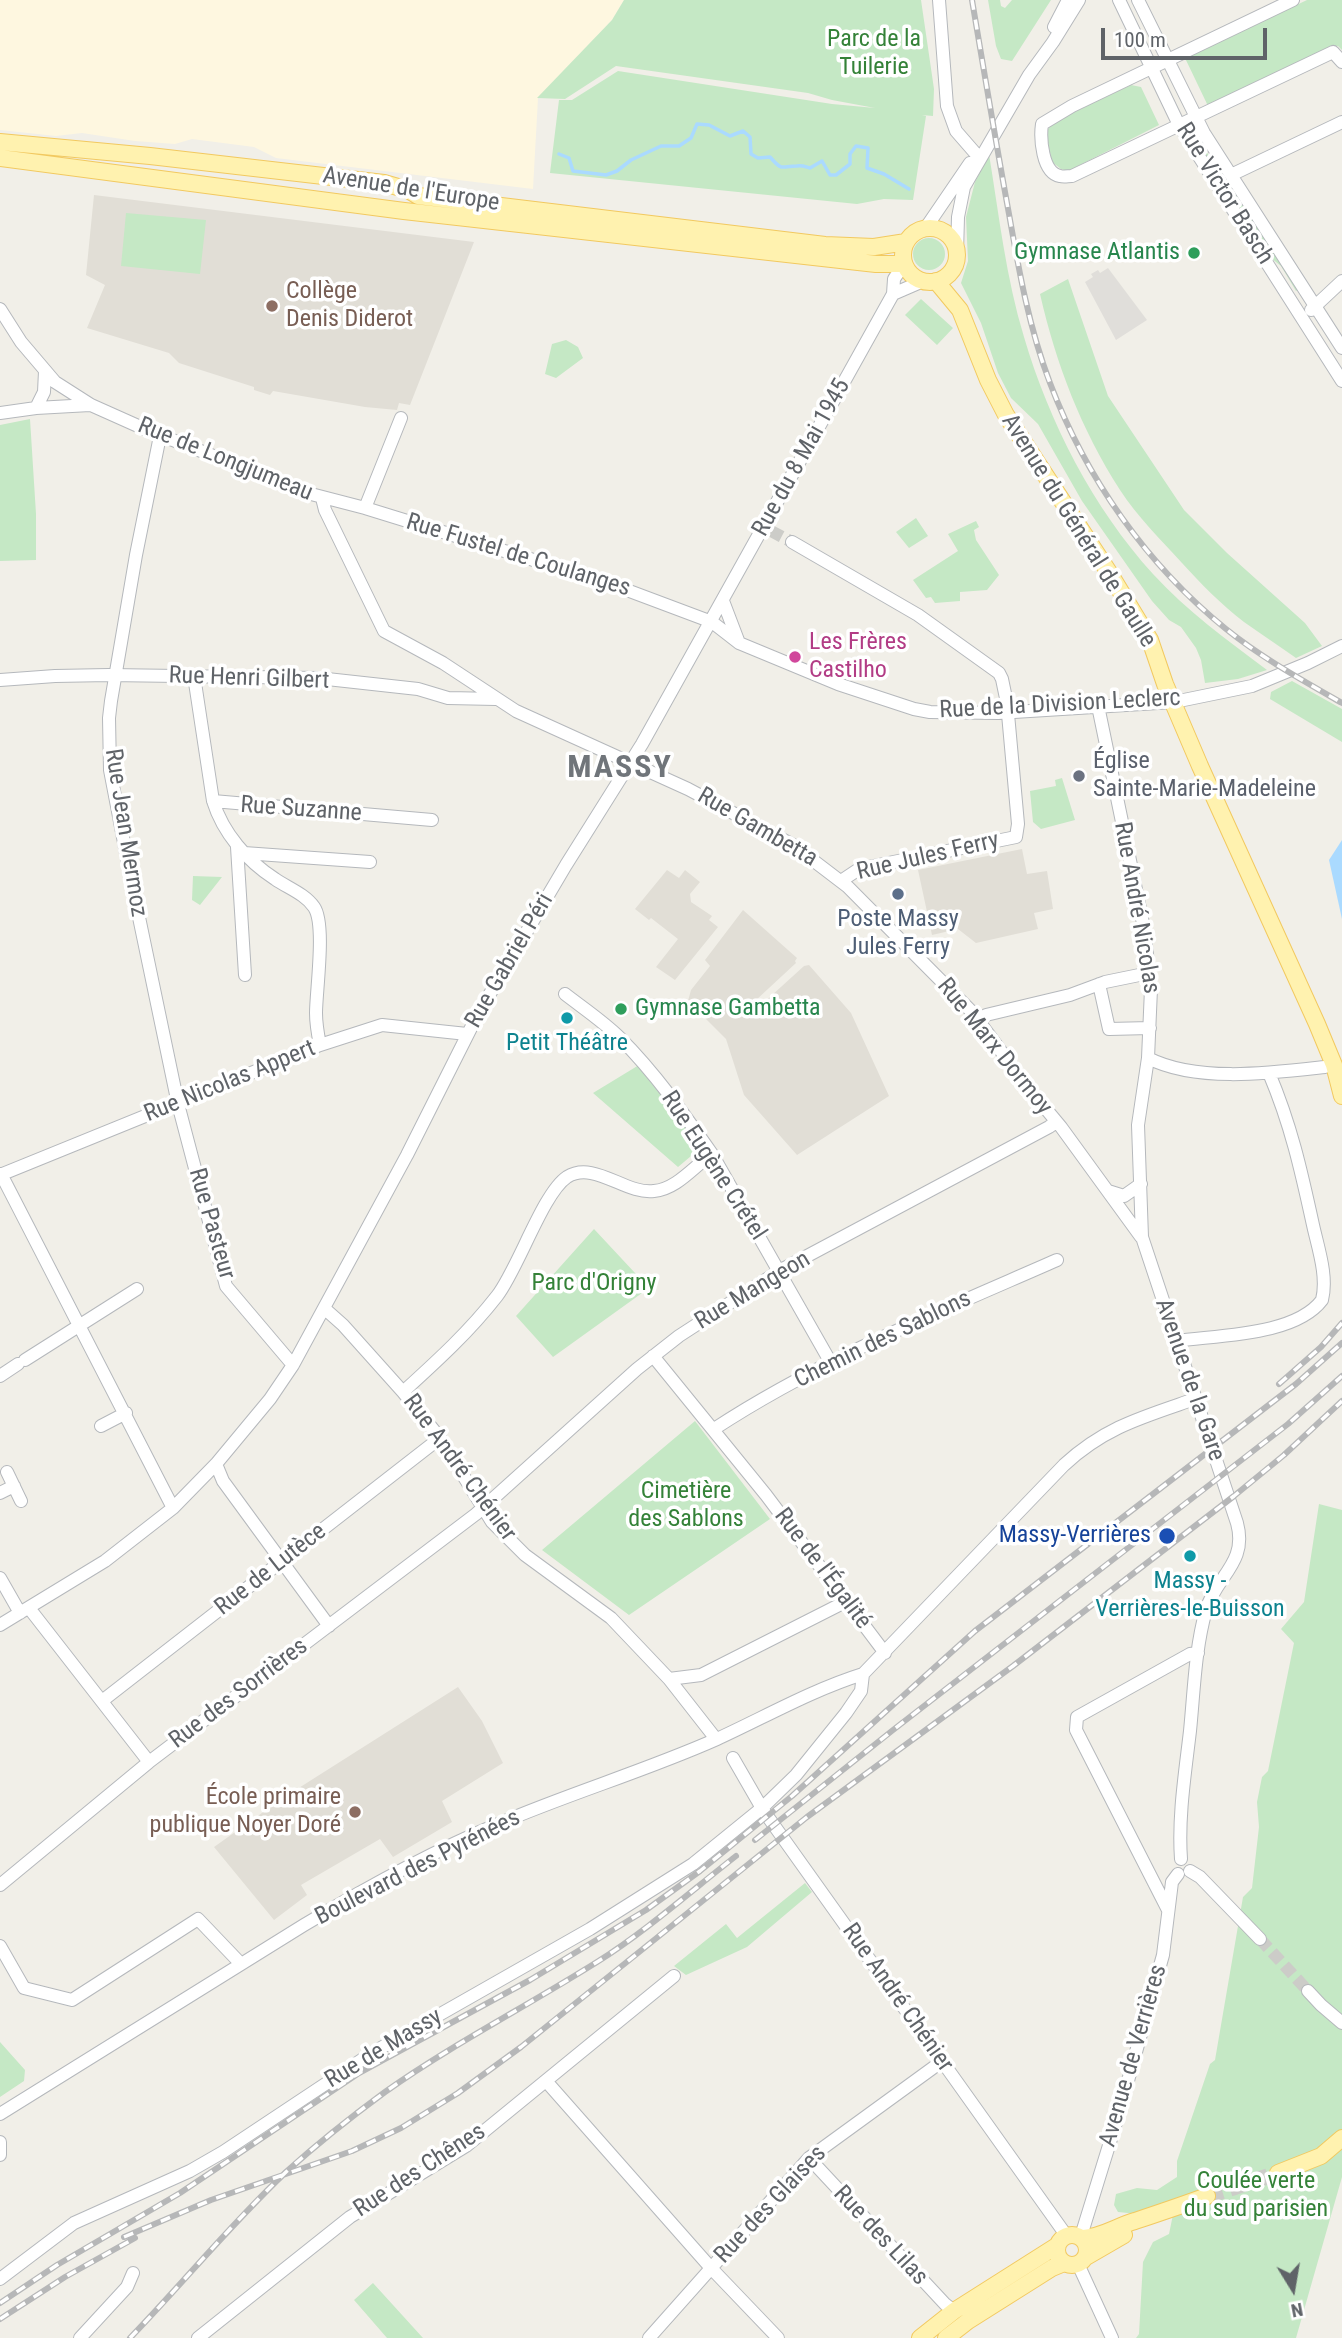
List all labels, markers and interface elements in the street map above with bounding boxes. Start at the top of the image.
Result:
scale bar [1104,14,1270,58]
park label: Parc de la Tuilerie [827,26,921,82]
text: 100 m [1114,28,1166,52]
street label: Rue Victor Basch [1169,118,1279,270]
street label: Avenue de l'Europe [321,162,501,218]
place label: Gymnase Atlantis [1014,239,1180,267]
marker: Gymnase Atlantis [1186,245,1202,261]
place label: Collège Denis Diderot [286,278,413,334]
marker: Collège Denis Diderot [264,298,280,314]
street label: Rue du 8 Mai 1945 [747,374,857,542]
street label: Avenue du Général de Gaulle [994,409,1162,653]
street label: Rue de Longjumeau [133,412,317,508]
street label: Rue Fustel de Coulanges [402,508,634,604]
place label: Les Frères Castilho [809,629,907,685]
marker: Les Frères Castilho [787,649,803,665]
street label: Rue Henri Gilbert [168,662,330,696]
street label: Rue de la Division Leclerc [939,684,1181,726]
street label: Rue Jean Mermoz [98,747,152,919]
place label: Église Sainte-Marie-Madeleine [1093,748,1316,804]
district label: MASSY [568,750,672,788]
marker: Église Sainte-Marie-Madeleine [1071,768,1087,784]
street label: Rue Gambetta [692,782,822,874]
street label: Rue Suzanne [239,791,363,829]
street label: Rue André Nicolas [1107,820,1165,996]
street label: Rue Jules Ferry [854,827,1002,887]
marker: Poste Massy Jules Ferry [890,886,906,902]
street label: Rue Gabriel Péri [460,888,560,1034]
place label: Poste Massy Jules Ferry [837,906,959,962]
street label: Rue Marx Dormoy [930,973,1058,1121]
place label: Gymnase Gambetta [635,995,821,1023]
marker: Gymnase Gambetta [613,1001,629,1017]
marker: Petit Théâtre [559,1010,575,1026]
place label: Petit Théâtre [506,1030,628,1058]
street label: Rue Nicolas Appert [140,1035,320,1129]
street label: Rue Eugène Crétel [654,1086,772,1246]
street label: Rue Pasteur [181,1165,241,1283]
street label: Rue Mangeon [690,1245,816,1337]
park label: Parc d'Origny [531,1270,657,1298]
street label: Chemin des Sablons [790,1285,976,1395]
street label: Avenue de la Gare [1148,1295,1230,1465]
street label: Rue André Chénier [396,1389,522,1547]
park label: Cimetière des Sablons [628,1478,744,1534]
street label: Rue de l'Égalité [767,1503,877,1635]
street label: Rue de Lutèce [210,1518,332,1622]
place label: Massy-Verrières [999,1522,1151,1550]
marker: Massy-Verrières [1157,1526,1177,1546]
marker: Massy - Verrières-le-Buisson [1182,1548,1198,1564]
place label: Massy - Verrières-le-Buisson [1095,1568,1285,1624]
street label: Rue des Sorrières [164,1633,314,1755]
place label: École primaire publique Noyer Doré [150,1784,341,1840]
street label: Boulevard des Pyrénées [311,1804,525,1932]
marker: École primaire publique Noyer Doré [347,1804,363,1820]
street label: Rue André Chénier [835,1918,959,2078]
street label: Avenue de Verrières [1094,1962,1174,2150]
street label: Rue de Massy [320,2003,448,2095]
street label: Rue des Chênes [349,2118,491,2224]
street label: Rue des Glaises [709,2140,833,2270]
park label: Coulée verte du sud parisien [1184,2168,1328,2224]
street label: Rue des Lilas [827,2180,933,2292]
north arrow [1258,2254,1328,2324]
text: N [1289,2298,1305,2323]

